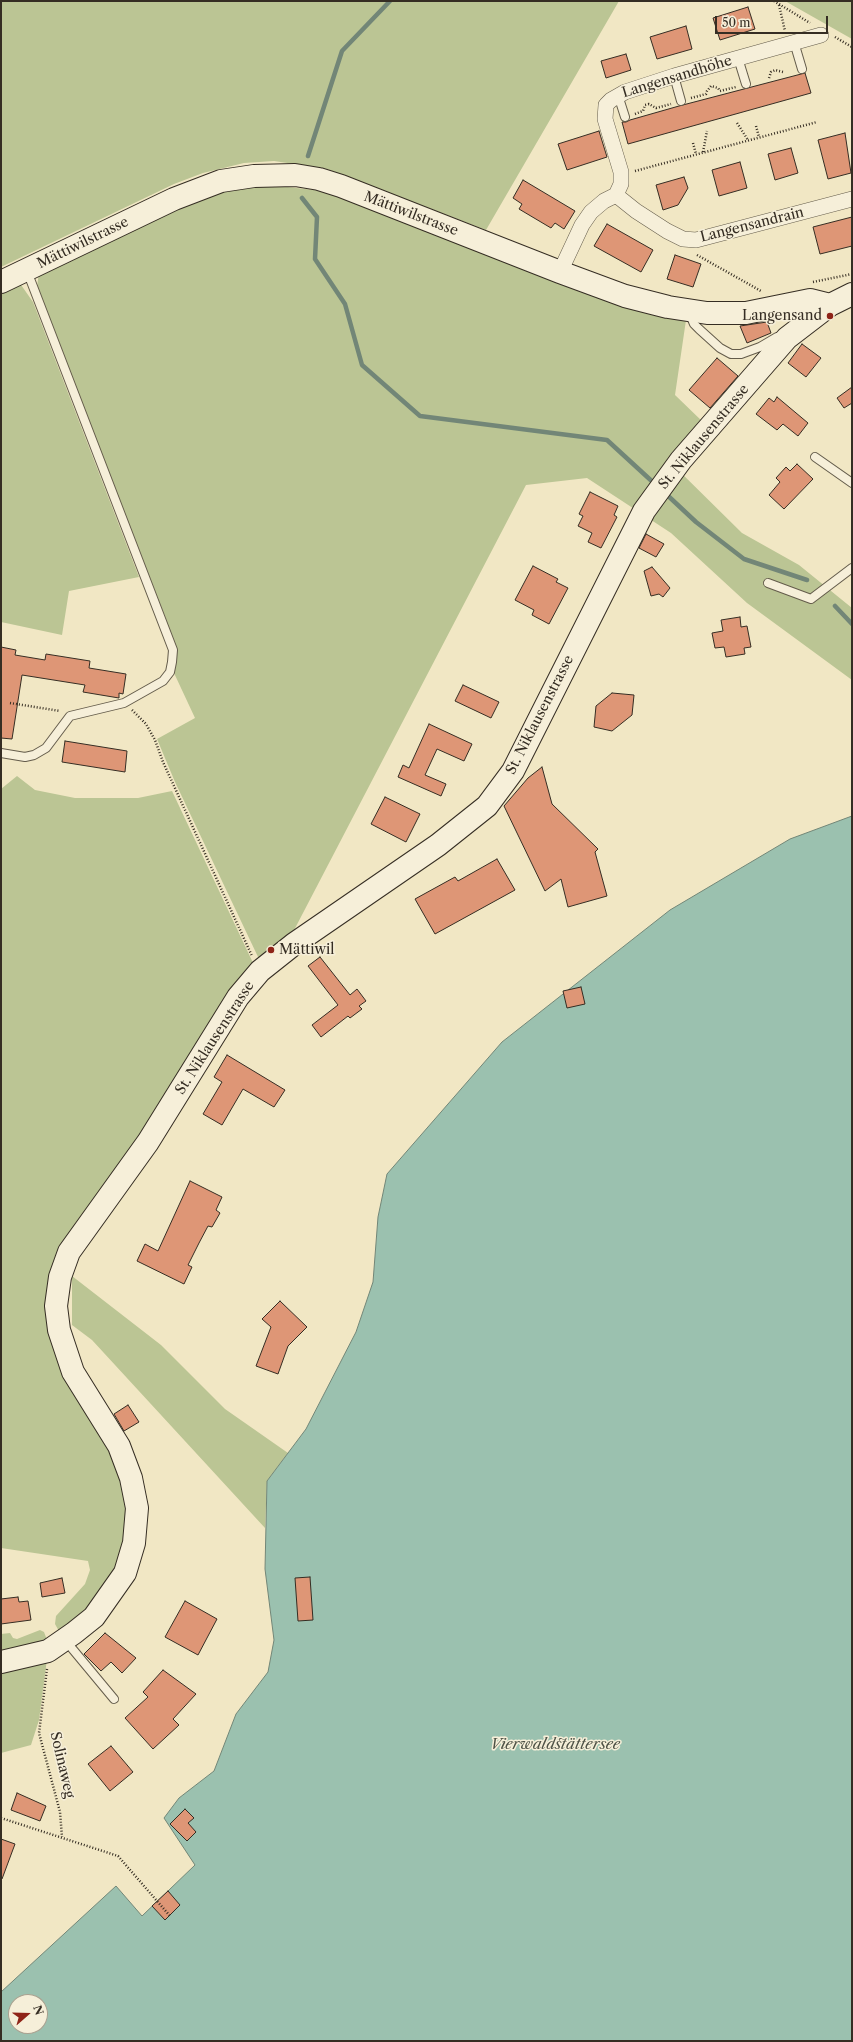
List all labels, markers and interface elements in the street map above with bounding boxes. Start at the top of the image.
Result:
scale bar [717,8,830,34]
text: 50 m [722,15,751,30]
street label: Langensandhöhe [620,52,734,102]
street label: Mättiwilstrasse [361,188,461,240]
street label: Langensandrain [698,204,806,246]
street label: Mättiwilstrasse [35,214,131,272]
place label: Langensand [742,308,822,324]
marker: Langensand [825,311,835,321]
street label: St. Niklausenstrasse [655,381,753,493]
street label: St. Niklausenstrasse [503,653,577,777]
place label: Mättiwil [279,942,334,958]
marker: Mättiwil [266,945,276,955]
street label: St. Niklausenstrasse [172,978,258,1098]
street label: Solinaweg [46,1730,78,1800]
water label: Vierwaldstättersee [490,1736,620,1754]
north arrow [8,1994,48,2034]
text: N [30,2003,47,2017]

